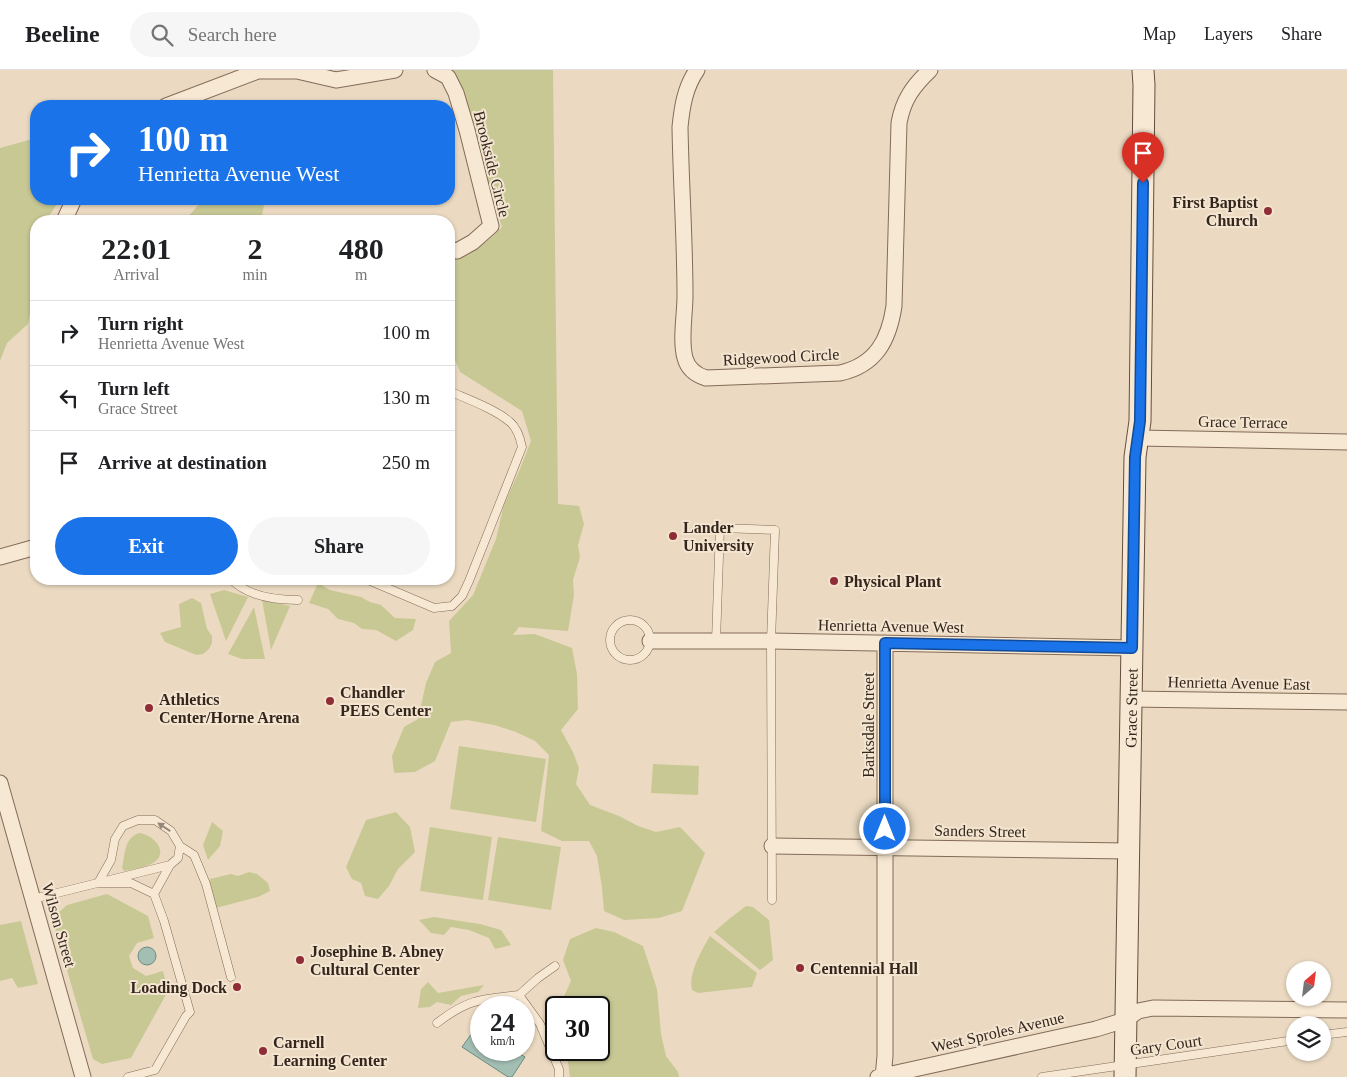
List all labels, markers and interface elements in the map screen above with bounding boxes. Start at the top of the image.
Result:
search box [130,12,480,57]
text: Beeline [25,21,100,47]
icon: search [148,21,176,49]
text: Search here [188,24,277,45]
text: Map [1143,24,1176,44]
text: Layers [1204,24,1253,44]
text: Share [1281,24,1322,44]
street label: Brookside Circle [471,109,513,219]
icon: right [55,120,120,185]
text: 100 m [138,120,228,159]
pin [1122,132,1164,183]
icon: arrive [1129,139,1157,167]
text: Henrietta Avenue West [138,161,339,186]
place label: First Baptist Church [1172,194,1259,229]
marker: First Baptist Church [1262,205,1274,217]
text: 22:01 [101,232,171,265]
text: 2 [247,232,262,265]
text: 480 [339,232,384,265]
text: Arrival [113,266,159,283]
text: min [243,266,267,283]
text: m [355,266,367,283]
text: Turn right [98,313,183,334]
icon: right [55,319,83,347]
text: 100 m [382,322,430,343]
text: Henrietta Avenue West [98,335,245,352]
street label: Ridgewood Circle [722,345,840,370]
text: Turn left [98,378,170,399]
icon: left [55,384,83,412]
text: 130 m [382,387,430,408]
text: Grace Street [98,400,178,417]
street label: Grace Terrace [1198,413,1288,431]
icon: arrive [55,449,83,477]
text: Arrive at destination [98,452,267,473]
text: 250 m [382,452,430,473]
button: Exit [55,517,238,575]
button: Share [248,517,430,575]
place label: Lander University [683,519,754,555]
marker: Lander University [667,530,679,542]
place label: Physical Plant [844,573,942,591]
marker: Physical Plant [828,575,840,587]
street label: Henrietta Avenue West [818,616,965,636]
street label: Grace Street [1122,668,1140,748]
street label: Barksdale Street [860,672,877,778]
street label: Henrietta Avenue East [1167,673,1311,693]
place label: Chandler PEES Center [340,684,431,719]
place label: Athletics Center/Horne Arena [159,691,300,726]
marker: Chandler PEES Center [324,695,336,707]
marker: Athletics Center/Horne Arena [143,702,155,714]
position arrow [858,802,910,854]
one-way arrow [158,822,171,831]
street label: Sanders Street [934,822,1027,840]
street label: Wilson Street [39,881,79,970]
place label: Josephine B. Abney Cultural Center [310,943,444,978]
marker: Josephine B. Abney Cultural Center [294,954,306,966]
place label: Centennial Hall [810,960,919,977]
north arrow [1286,961,1331,1006]
map controls [1286,961,1331,1061]
marker: Centennial Hall [794,962,806,974]
place label: Loading Dock [131,979,227,997]
marker: Loading Dock [231,981,243,993]
speed limit sign: 30 [545,996,610,1061]
text: 24 [490,1009,515,1036]
street label: West Sproles Avenue [930,1009,1066,1056]
button: layers [1286,1016,1331,1061]
street label: Gary Court [1129,1031,1204,1059]
place label: Carnell Learning Center [273,1034,387,1070]
text: km/h [490,1034,515,1048]
marker: Carnell Learning Center [257,1045,269,1057]

